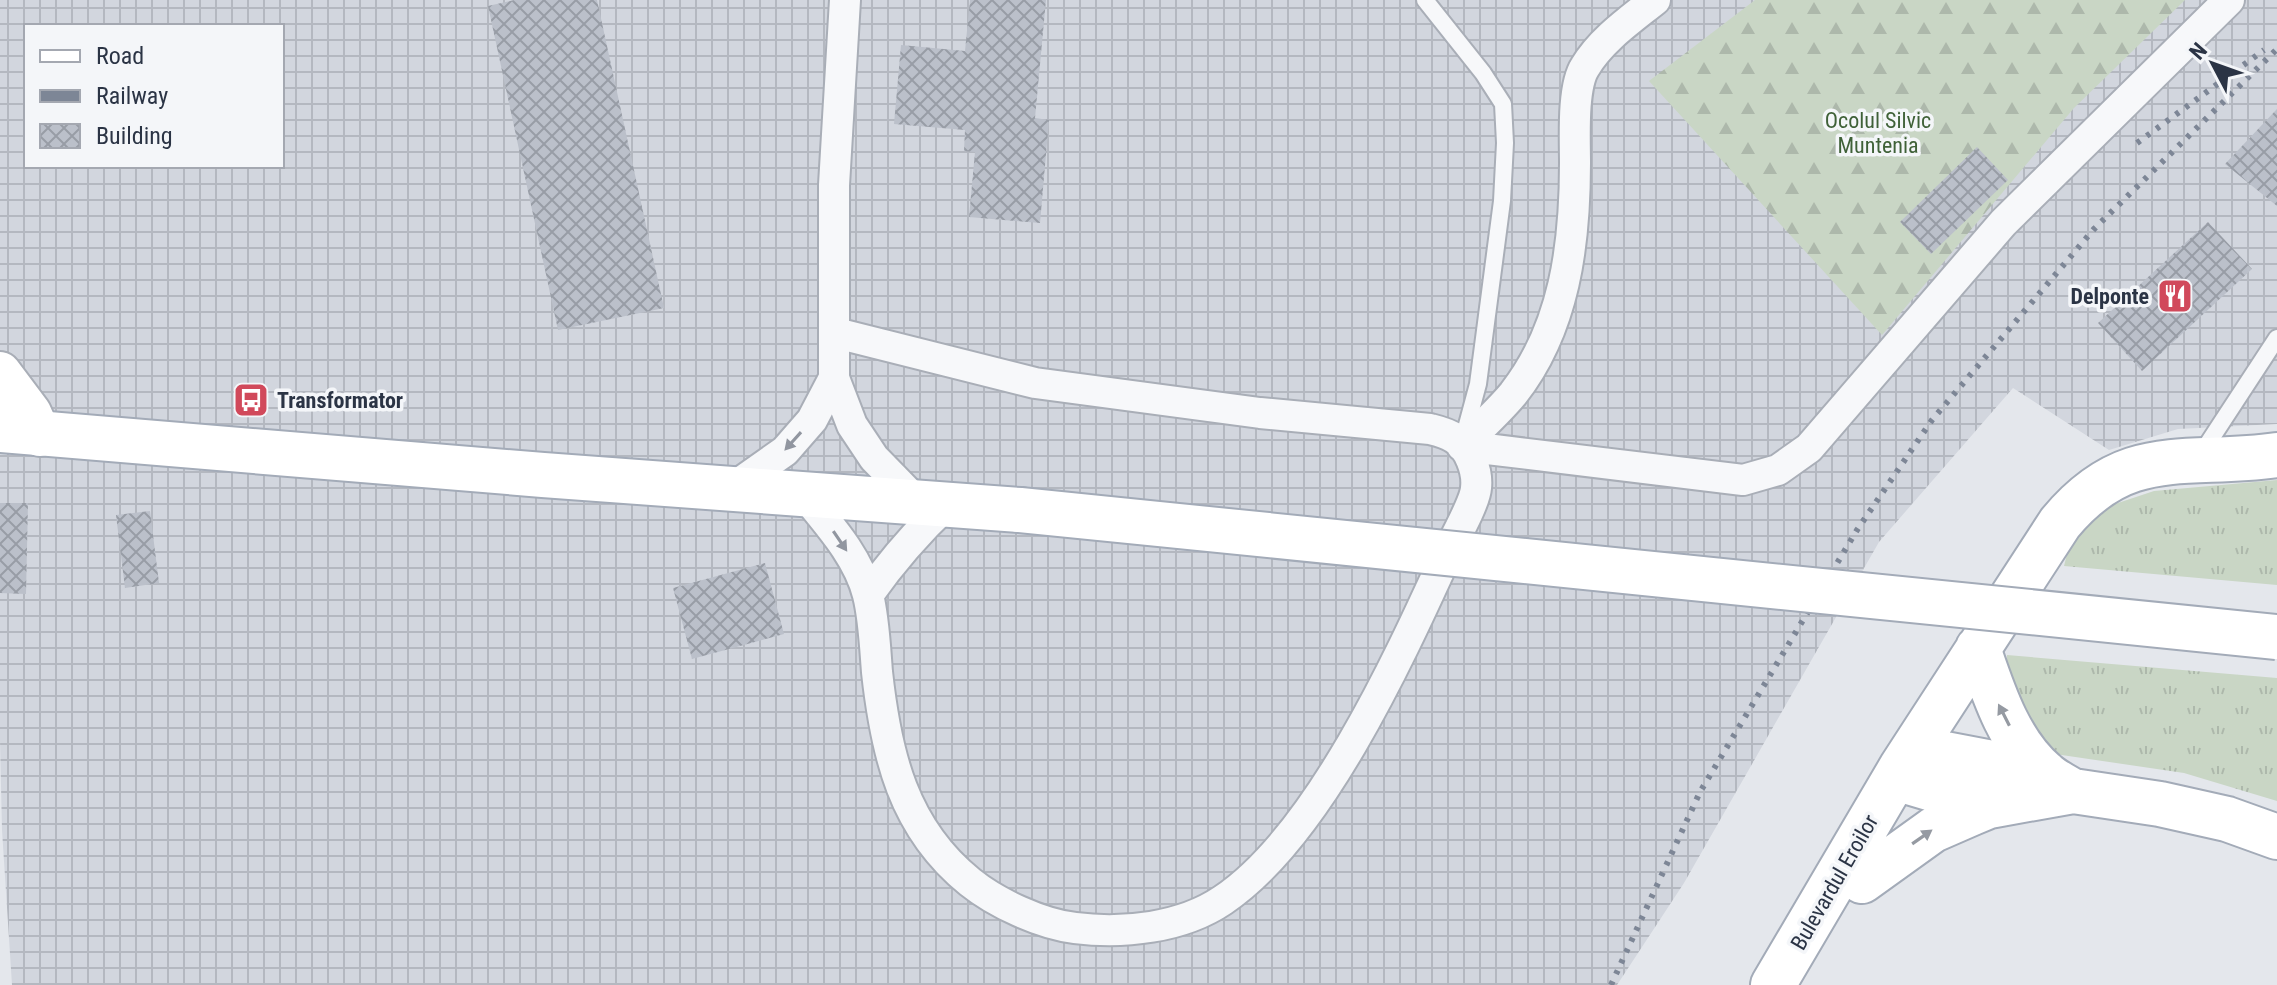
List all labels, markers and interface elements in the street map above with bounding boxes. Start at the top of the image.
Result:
legend [24,24,284,168]
north arrow [2173,24,2253,104]
text: N [2184,38,2212,64]
text: Road [96,42,144,70]
text: Railway [96,82,168,110]
park label: Ocolul Silvic Muntenia [1825,108,1931,158]
text: Building [96,122,173,150]
restaurant icon: Delponte [2156,277,2194,315]
place label: Delponte [2071,284,2149,309]
bus stop icon: Transformator [232,381,270,419]
place label: Transformator [277,388,403,413]
one-way arrow [785,431,803,450]
one-way arrow [832,530,847,552]
one-way arrow [1997,704,2011,726]
street label: Bulevardul Eroilor [1786,810,1883,954]
one-way arrow [1912,830,1933,846]

